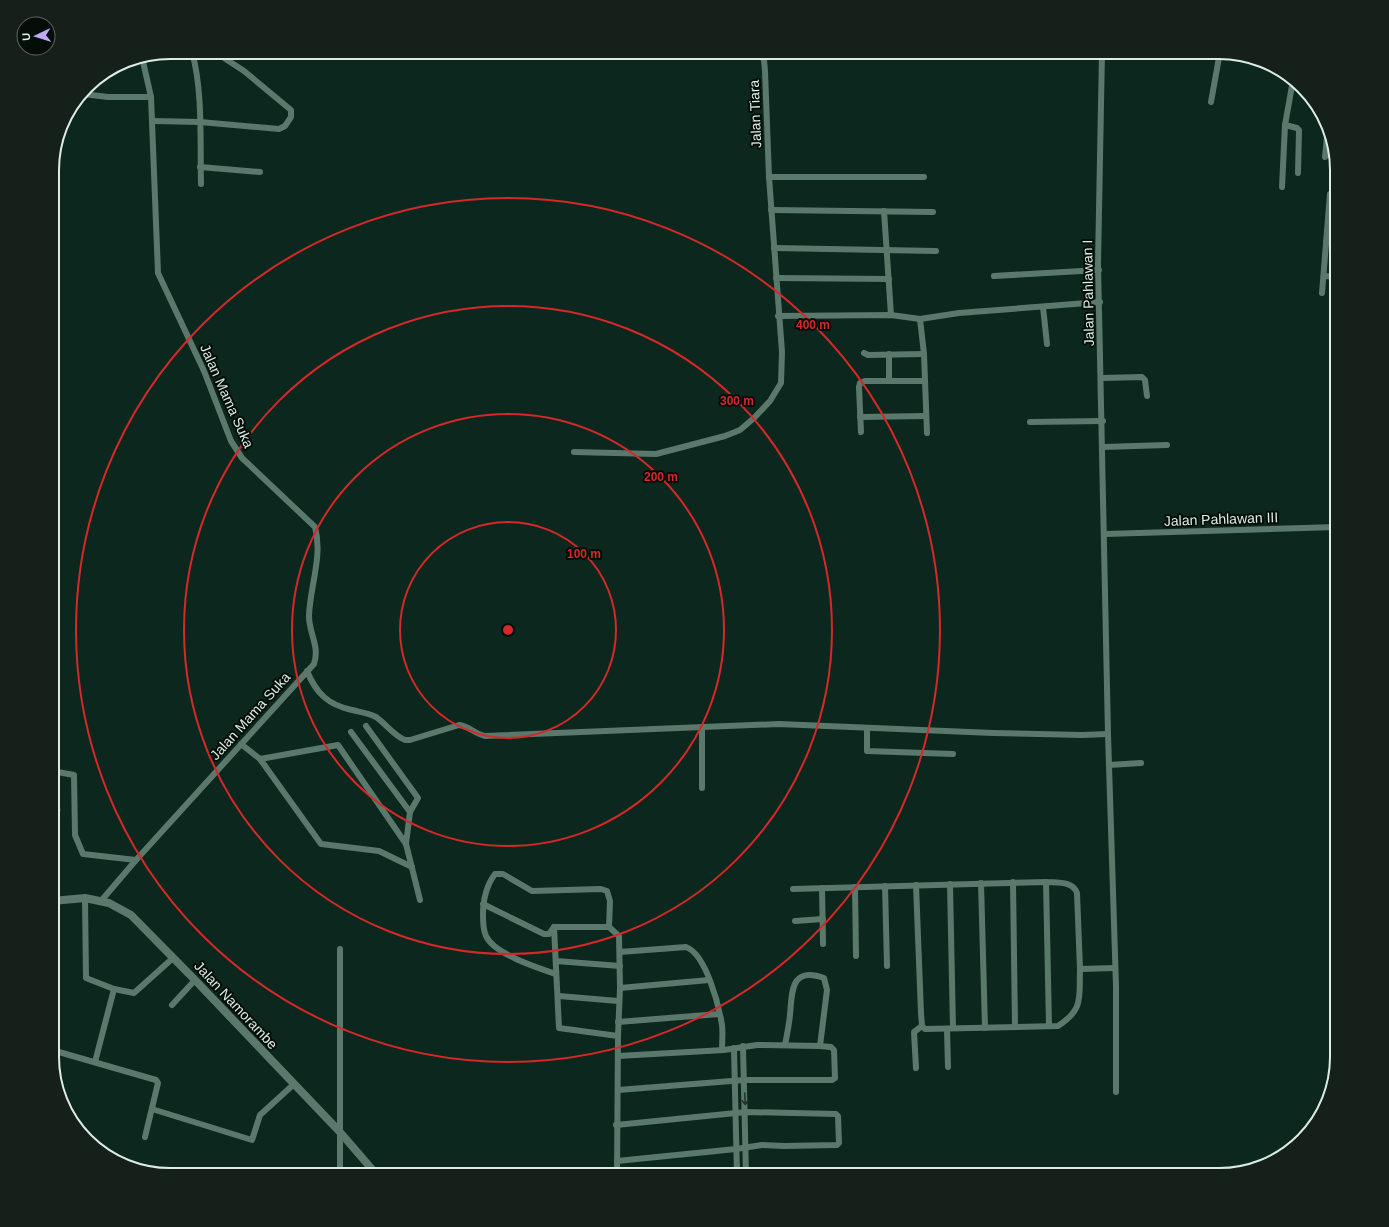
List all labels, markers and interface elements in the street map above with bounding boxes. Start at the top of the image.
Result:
north arrow [16,16,56,56]
text: U [20,32,32,41]
street label: Jalan Tiara [746,79,764,149]
street label: Jalan Pahlawan I [1079,240,1097,346]
text: 400 m [796,318,830,332]
street label: Jalan Mama Suka [197,342,257,451]
text: 300 m [720,394,754,408]
text: 200 m [644,470,678,484]
street label: Jalan Pahlawan III [1164,509,1278,529]
text: 100 m [567,547,601,561]
centre of rings [501,623,515,637]
street label: Jalan Mama Suka [207,669,294,763]
street label: Jalan Namorambe [191,958,281,1052]
one-way arrow [741,1092,749,1105]

